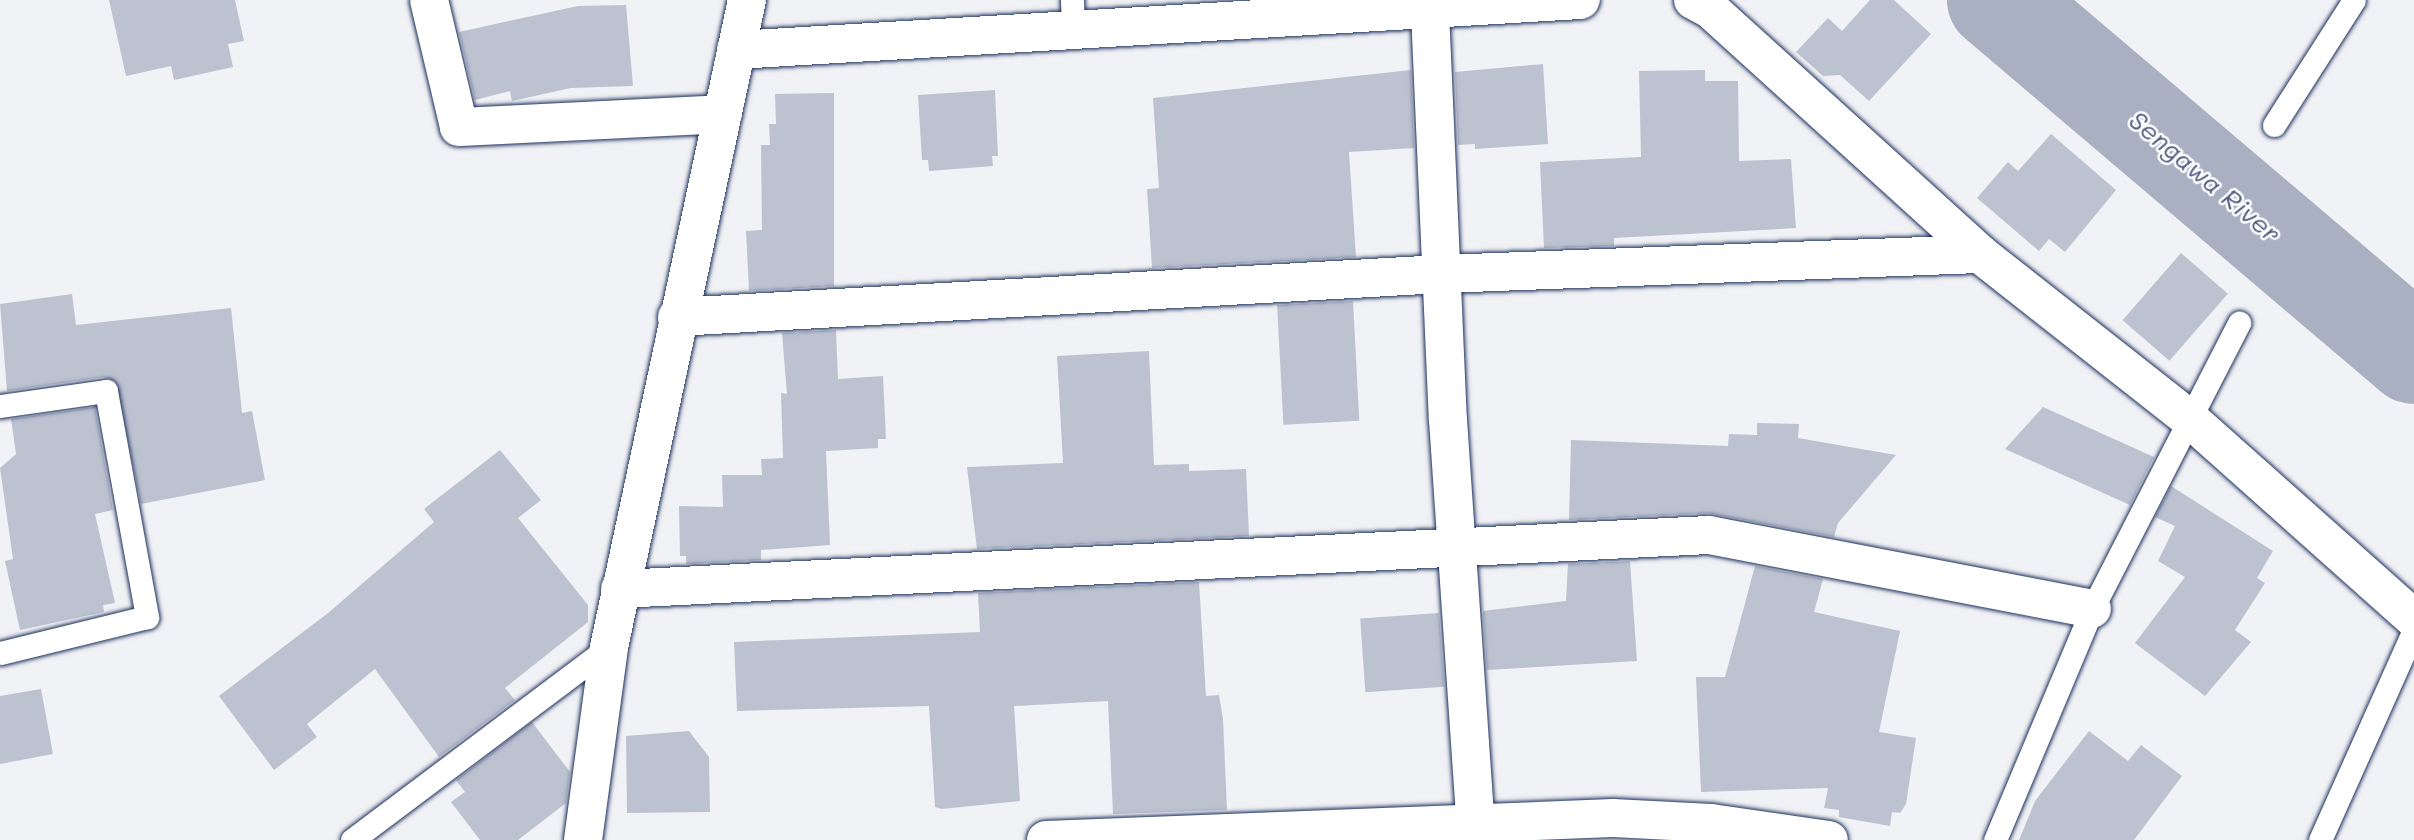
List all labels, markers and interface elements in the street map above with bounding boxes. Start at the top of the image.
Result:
water label: Sengawa River [2123,104,2287,250]

